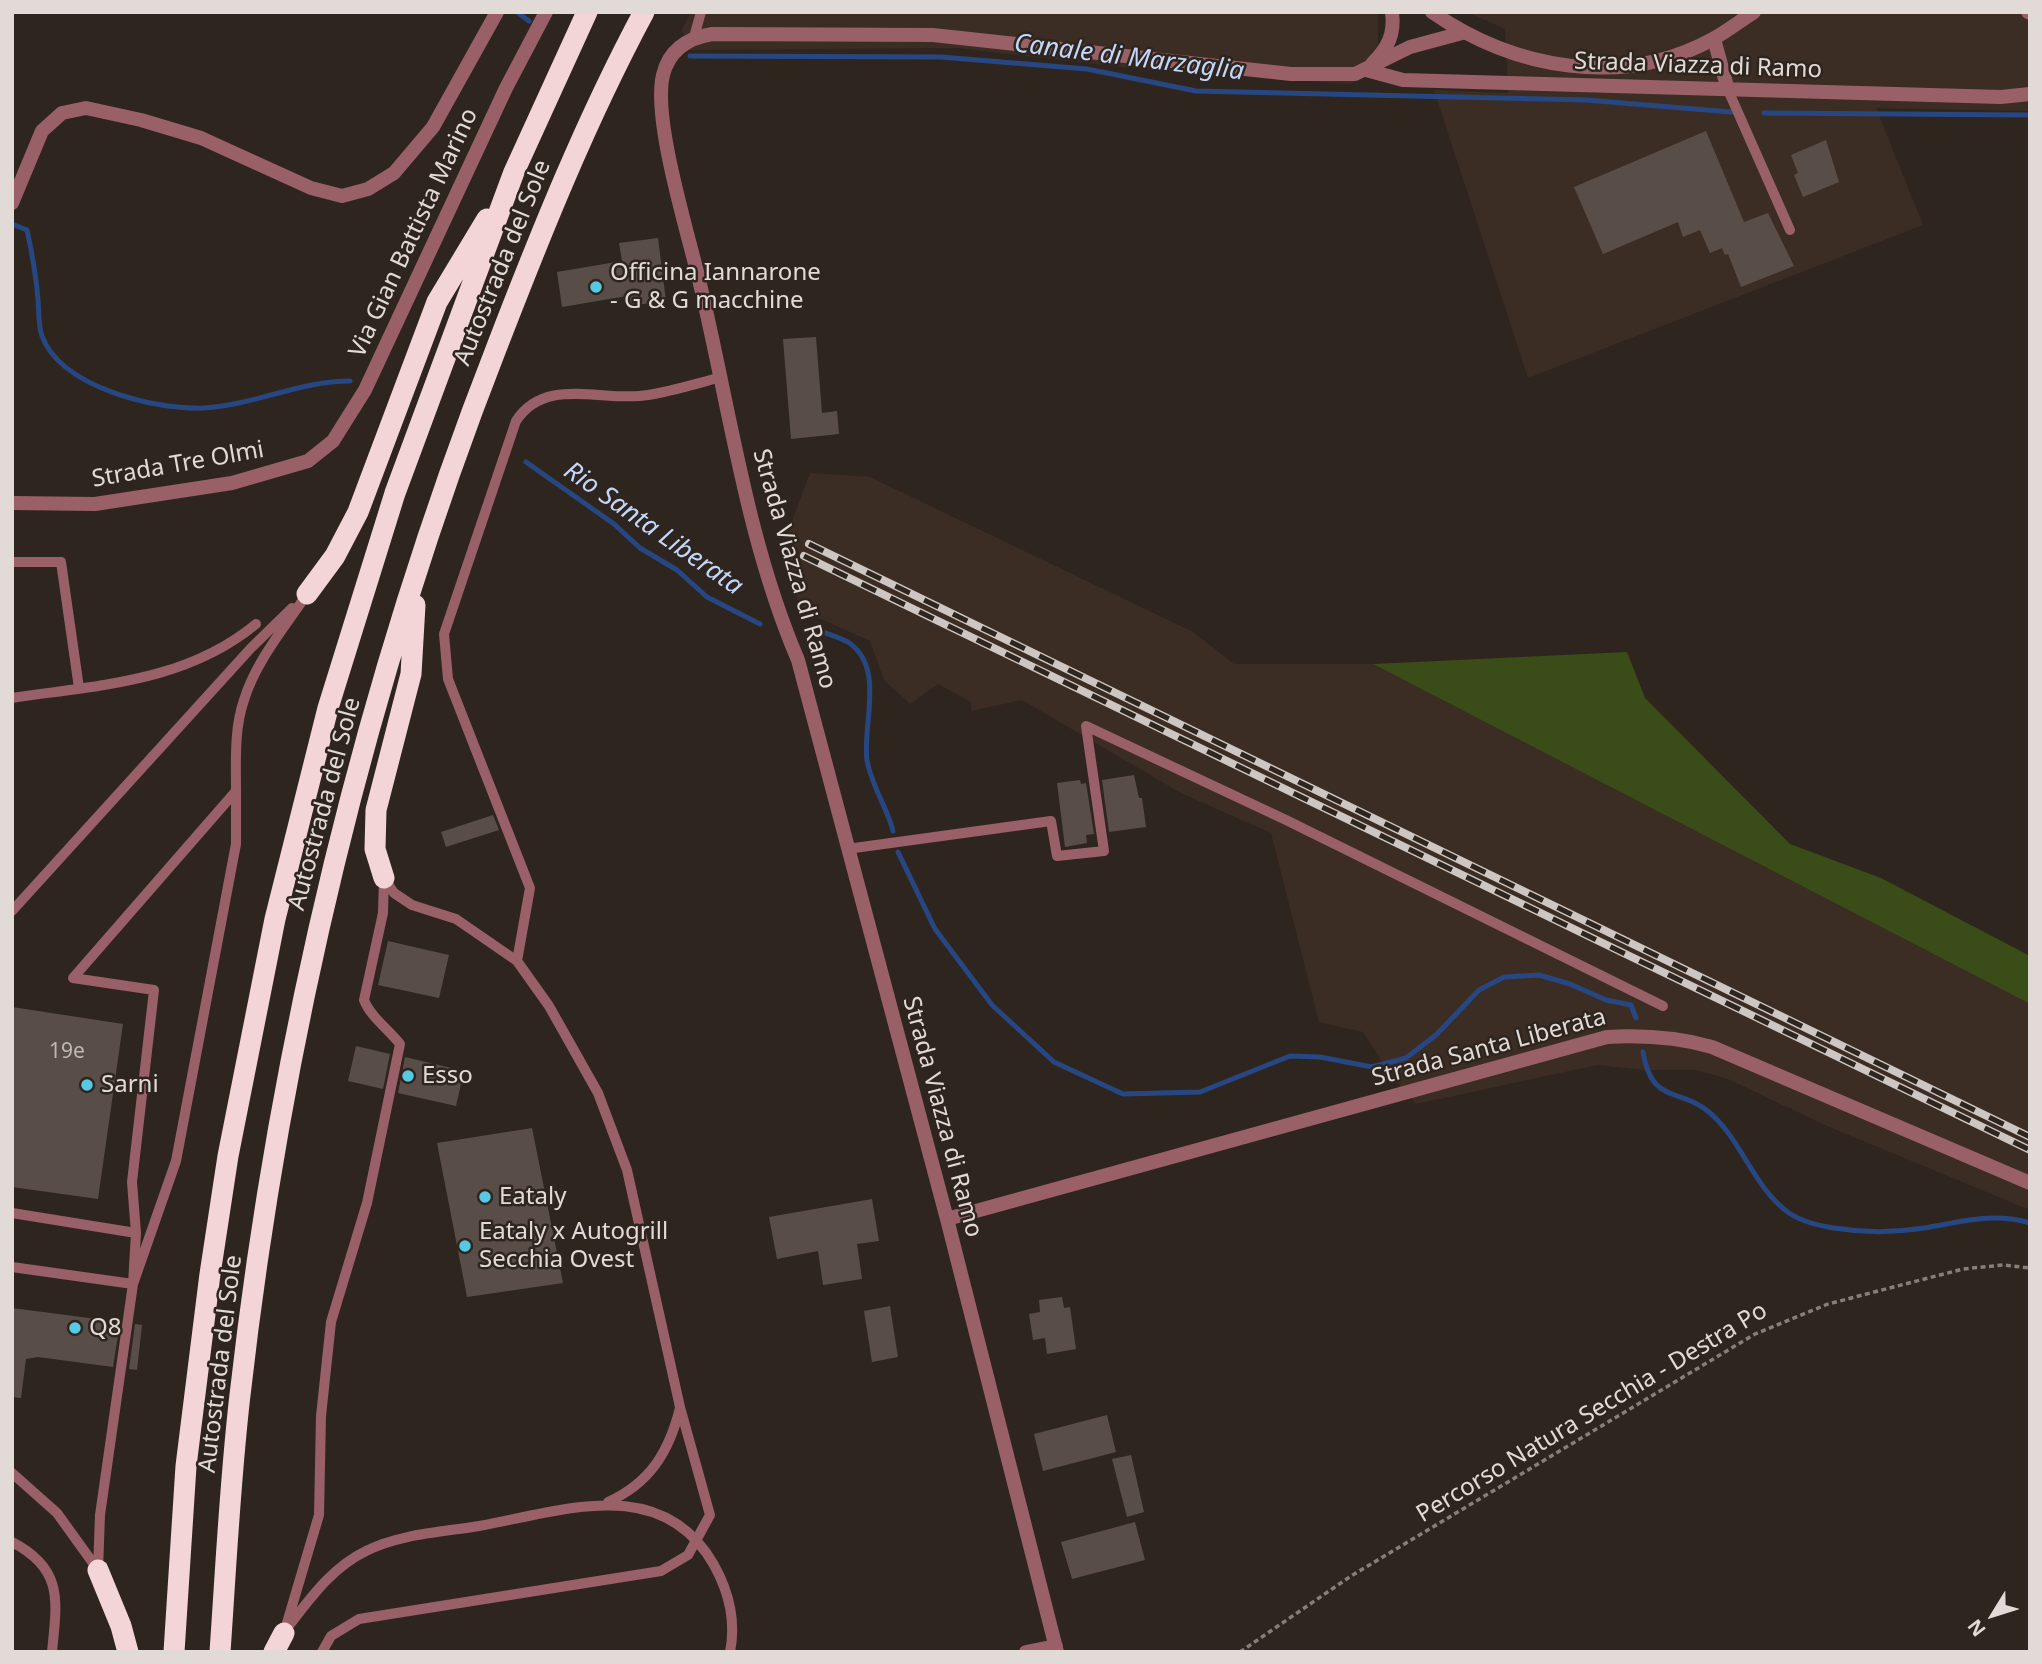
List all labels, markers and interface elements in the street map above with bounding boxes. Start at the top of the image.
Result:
water label: Canale di Marzaglia [1012,28,1246,88]
street label: Strada Viazza di Ramo [1574,47,1822,85]
street label: Via Gian Battista Marino [344,104,484,362]
street label: Autostrada del Sole [449,156,557,370]
place label: Officina Iannarone - G & G macchine [610,259,821,315]
marker: Officina Iannarone - G & G macchine [588,279,604,295]
street label: Strada Tre Olmi [90,436,266,494]
street label: Strada Viazza di Ramo [746,446,842,692]
water label: Rio Santa Liberata [558,456,748,602]
street label: Autostrada del Sole [283,694,367,914]
street label: Strada Viazza di Ramo [896,993,988,1241]
street label: Strada Santa Liberata [1369,1003,1609,1093]
house number: 19e [49,1039,85,1065]
place label: Esso [422,1062,473,1090]
marker: Esso [400,1068,416,1084]
place label: Sarni [101,1071,159,1099]
marker: Sarni [79,1077,95,1093]
place label: Eataly [499,1183,566,1211]
marker: Eataly [477,1189,493,1205]
place label: Eataly x Autogrill Secchia Ovest [479,1218,668,1274]
marker: Eataly x Autogrill Secchia Ovest [457,1238,473,1254]
street label: Autostrada del Sole [193,1254,249,1474]
street label: Percorso Natura Secchia - Destra Po [1411,1297,1773,1529]
place label: Q8 [89,1314,121,1342]
marker: Q8 [67,1320,83,1336]
north arrow [1958,1580,2028,1650]
text: N [1961,1614,1991,1642]

